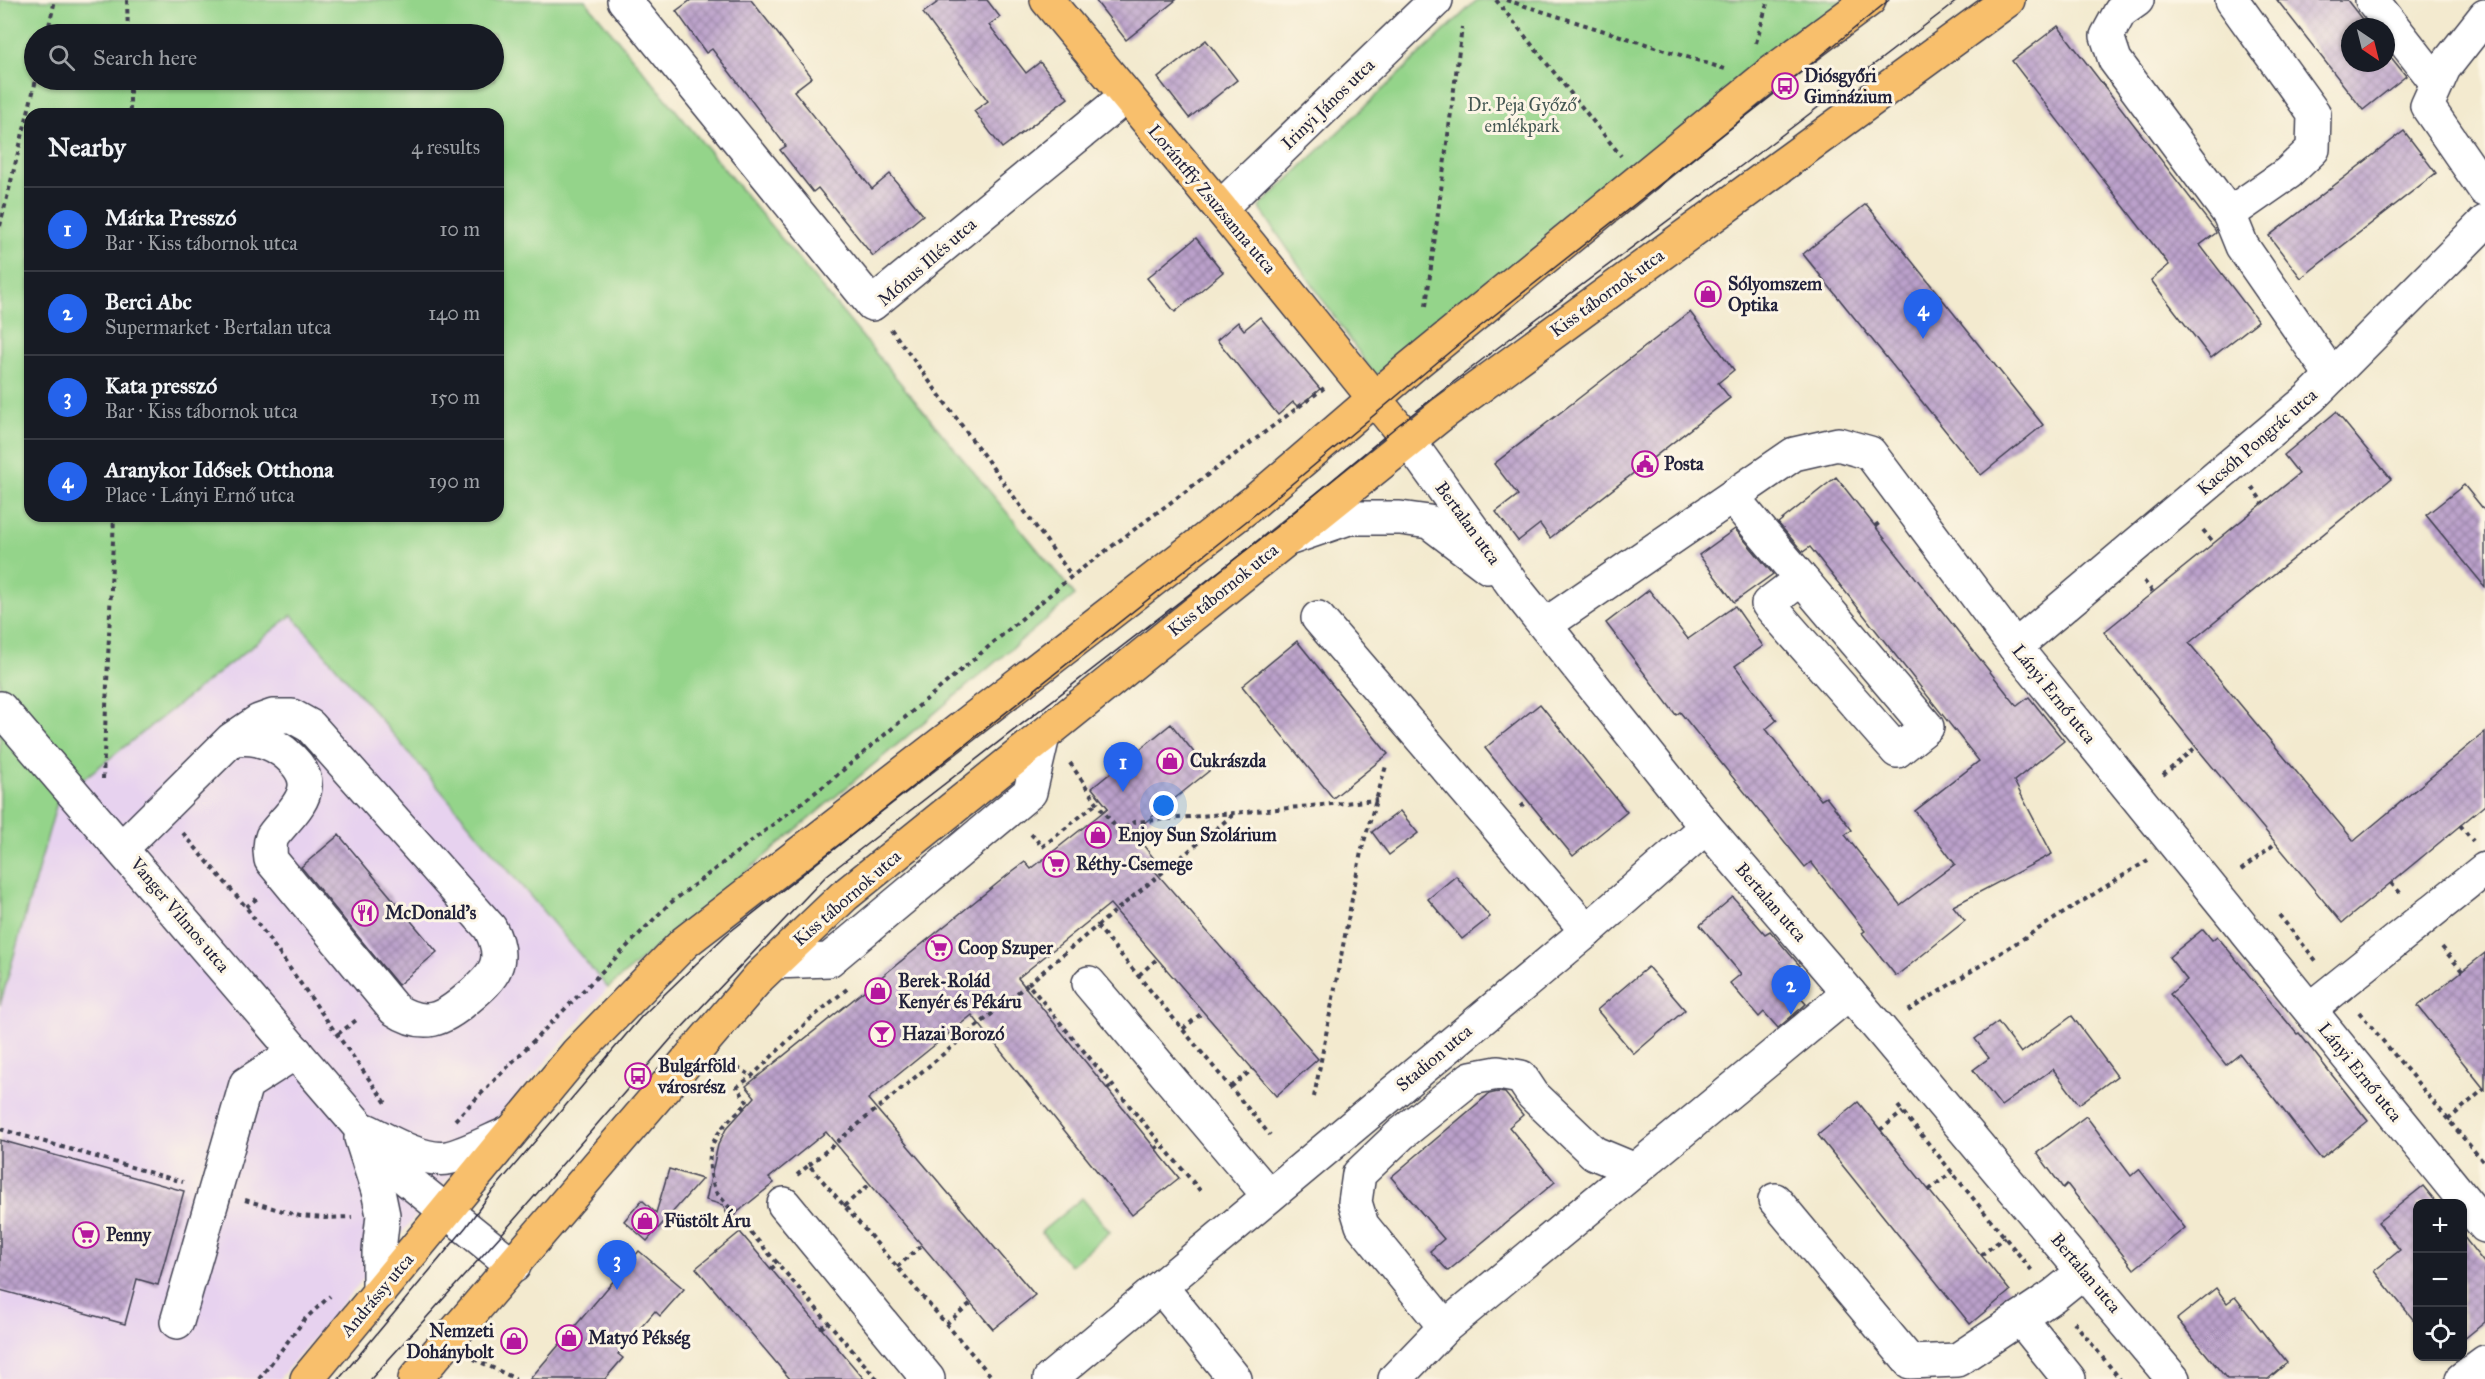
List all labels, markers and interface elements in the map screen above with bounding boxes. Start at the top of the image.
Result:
north arrow [2341,18,2395,72]
search box [24,24,504,90]
icon: search [45,41,78,74]
text: Search here [93,44,197,71]
street label: Irinyi János utca [1277,54,1380,155]
place label: Diósgyőri Gimnázium [1804,65,1893,108]
bus stop icon: Diósgyőri Gimnázium [1770,71,1800,101]
park label: Dr. Peja Győző emlékpark [1467,94,1578,137]
street label: Lorántffy Zsuzsanna utca [1143,120,1281,278]
text: Nearby [48,131,126,163]
text: 4 results [411,135,480,159]
text: Márka Presszó [105,204,237,231]
street label: Mónus Illés utca [873,213,981,311]
text: 1 [64,217,71,241]
text: 10 m [439,217,480,241]
text: Bar · Kiss tábornok utca [105,231,298,255]
street label: Kiss tábornok utca [1546,244,1669,342]
place label: Sólyomszem Optika [1728,273,1823,317]
shop icon: Sólyomszem Optika [1693,279,1723,309]
text: Berci Abc [105,288,192,315]
pin: 4 [1904,290,1942,339]
text: 2 [63,301,72,325]
text: 140 m [428,301,480,325]
text: Supermarket · Bertalan utca [105,315,331,339]
text: Kata presszó [105,372,217,399]
street label: Kacsóh Pongrác utca [2193,384,2322,501]
text: 3 [64,385,72,409]
text: 150 m [430,385,480,409]
text: Bar · Kiss tábornok utca [105,399,298,423]
public building icon: Posta [1630,449,1660,479]
place label: Posta [1664,453,1704,475]
text: Aranykor Idősek Otthona [105,456,334,483]
text: 4 [62,469,73,493]
text: 190 m [429,469,480,493]
street label: Bertalan utca [1430,477,1506,569]
text: Place · Lányi Ernő utca [105,483,295,507]
street label: Kiss tábornok utca [1163,539,1283,641]
street label: Lányi Ernő utca [2007,640,2101,748]
pin: 1 [1104,742,1142,792]
shop icon: Cukrászda [1155,746,1185,776]
place label: Cukrászda [1190,750,1266,772]
your location [1149,791,1178,820]
shop icon: Enjoy Sun Szolárium [1083,820,1113,850]
place label: Enjoy Sun Szolárium [1118,824,1277,847]
street label: Kiss tábornok utca [789,845,906,951]
supermarket icon: Réthy-Csemege [1041,849,1071,879]
street label: Vanger Vilmos utca [124,852,235,978]
place label: Réthy-Csemege [1076,853,1193,876]
street label: Bertalan utca [1731,858,1811,946]
restaurant icon: McDonald's [350,898,380,928]
place label: McDonald's [385,902,477,924]
supermarket icon: Coop Szuper [924,933,954,963]
place label: Coop Szuper [958,937,1054,960]
pin: 2 [1772,966,1810,1015]
place label: Berek-Rolád Kenyér és Pékáru [898,970,1022,1014]
shop icon: Berek-Rolád Kenyér és Pékáru [863,976,893,1006]
street label: Lányi Ernő utca [2313,1018,2407,1126]
bar icon: Hazai Borozó [867,1019,897,1049]
street label: Stadion utca [1392,1020,1477,1096]
place label: Hazai Borozó [902,1023,1004,1045]
place label: Bulgárföld városrész [657,1055,737,1098]
bus stop icon: Bulgárföld városrész [623,1061,653,1091]
map controls [2413,1199,2467,1361]
button: + [2413,1199,2467,1253]
shop icon: Füstölt Áru [630,1206,660,1236]
place label: Füstölt Áru [664,1208,751,1232]
supermarket icon: Penny [71,1220,101,1250]
place label: Penny [106,1224,153,1247]
street label: Bertalan utca [2046,1229,2126,1318]
pin: 3 [598,1240,636,1290]
street label: Andrássy utca [335,1249,418,1342]
button: − [2413,1253,2467,1307]
button: locate [2413,1307,2467,1361]
place label: Nemzeti Dohánybolt [406,1320,495,1364]
shop icon: Matyó Pékség [554,1323,584,1353]
shop icon: Nemzeti Dohánybolt [499,1326,529,1356]
place label: Matyó Pékség [588,1327,691,1350]

